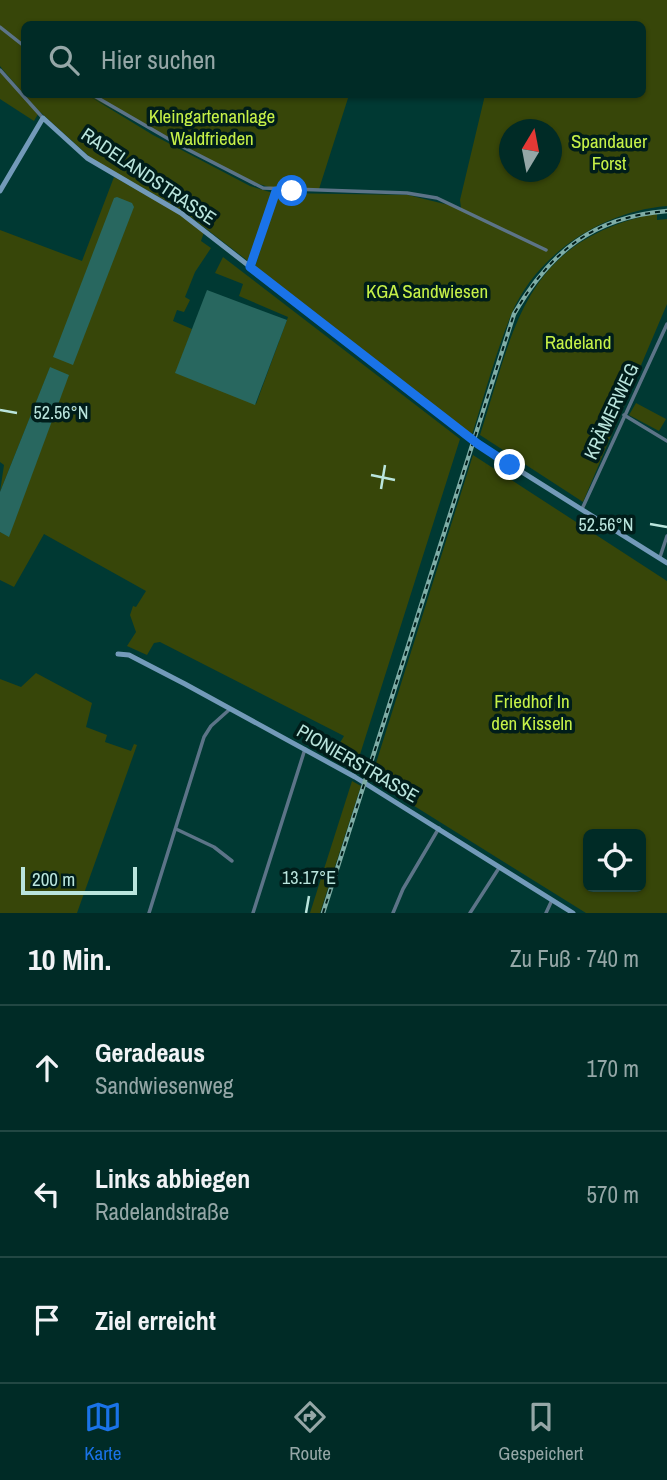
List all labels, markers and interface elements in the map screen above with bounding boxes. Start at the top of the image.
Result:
search box [21,21,646,98]
icon: search [45,41,83,79]
text: Hier suchen [101,42,216,77]
park label: Kleingartenanlage Waldfrieden [149,103,275,151]
north arrow [499,119,562,182]
street label: RADELANDSTRASSE [76,121,222,231]
park label: Spandauer Forst [571,128,648,176]
route start [276,175,307,206]
park label: KGA Sandwiesen [366,278,488,304]
park label: Radeland [545,329,611,355]
street label: KRÄMERWEG [577,359,645,463]
text: 52.56°N [34,400,88,425]
route end [494,449,525,480]
text: 52.56°N [579,512,633,537]
park label: Friedhof In den Kisseln [491,688,573,736]
street label: PIONIERSTRASSE [292,718,424,808]
map controls [583,829,646,892]
button: locate [583,829,646,892]
scale bar [21,864,136,896]
text: 13.17°E [282,865,336,890]
text: 200 m [32,866,75,892]
text: 10 Min. [28,939,111,979]
text: Zu Fuß · 740 m [510,943,639,974]
text: Geradeaus [95,1035,205,1070]
icon: ahead [28,1049,66,1087]
text: 170 m [587,1053,639,1084]
text: Sandwiesenweg [95,1070,233,1101]
text: Links abbiegen [95,1161,250,1196]
icon: left [28,1175,66,1213]
text: 570 m [587,1179,639,1210]
text: Radelandstraße [95,1196,229,1227]
icon: arrive [28,1301,66,1339]
text: Ziel erreicht [95,1303,216,1338]
tab: Karte [84,1398,122,1466]
tab: Route [289,1398,331,1466]
tab: Gespeichert [498,1398,583,1466]

